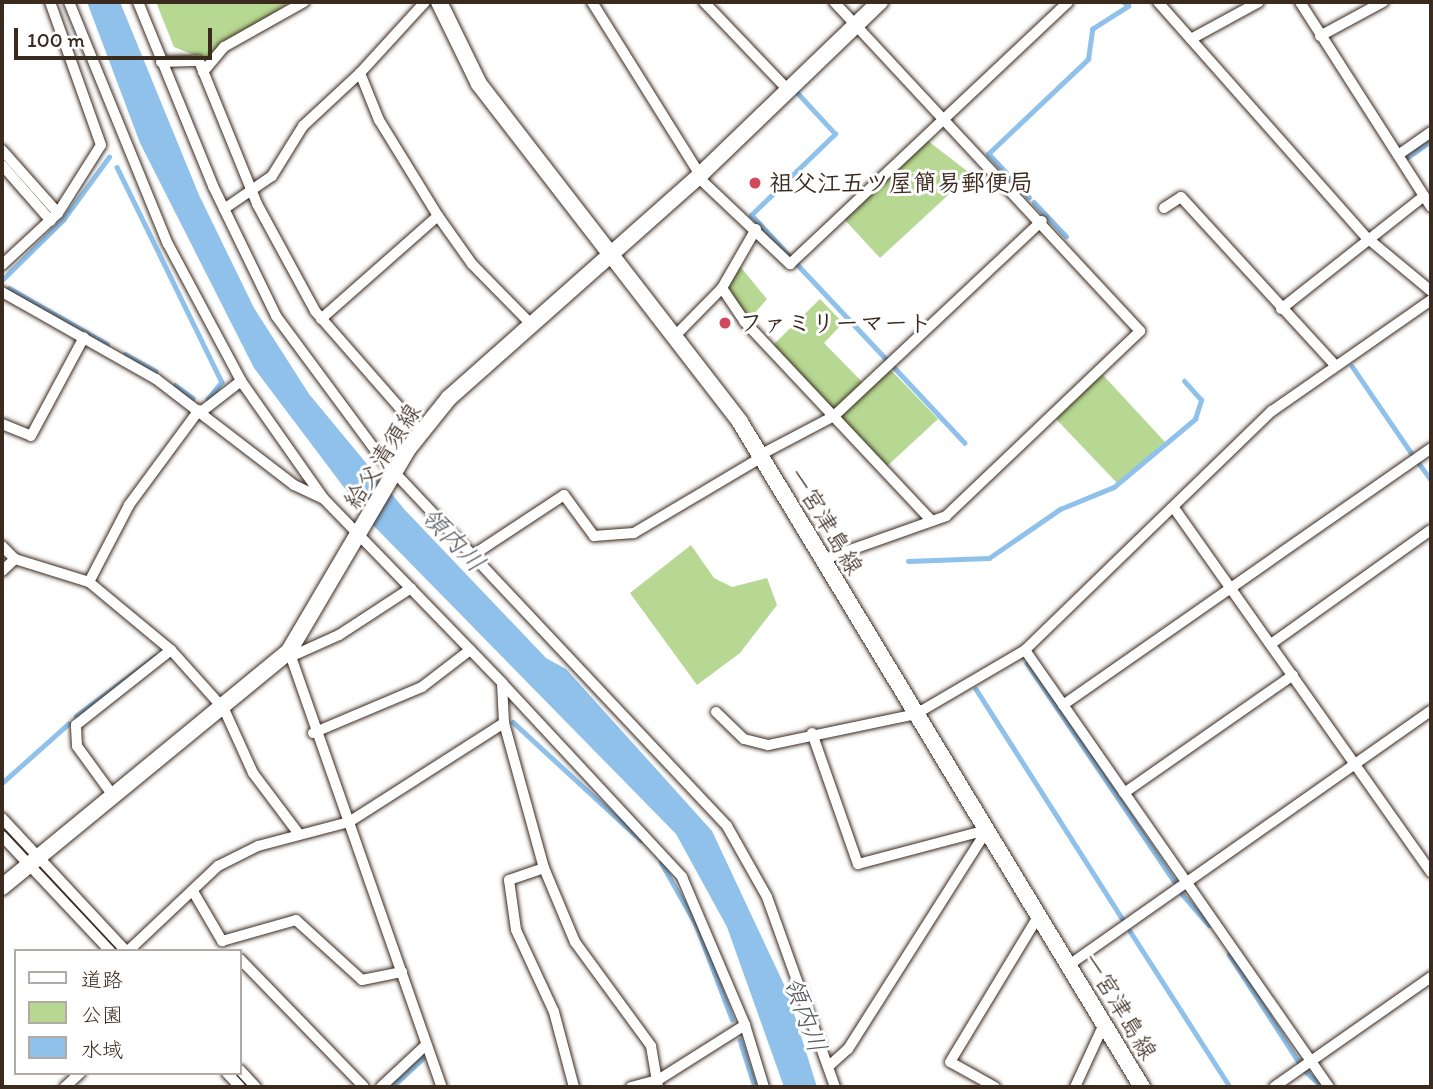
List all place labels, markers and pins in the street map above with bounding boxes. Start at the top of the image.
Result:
place label: 祖父江五ツ屋簡易郵便局 [769,169,1033,197]
marker: 祖父江五ツ屋簡易郵便局 [747,175,763,191]
place label: ファミリーマート [739,309,931,337]
marker: ファミリーマート [717,315,733,331]

